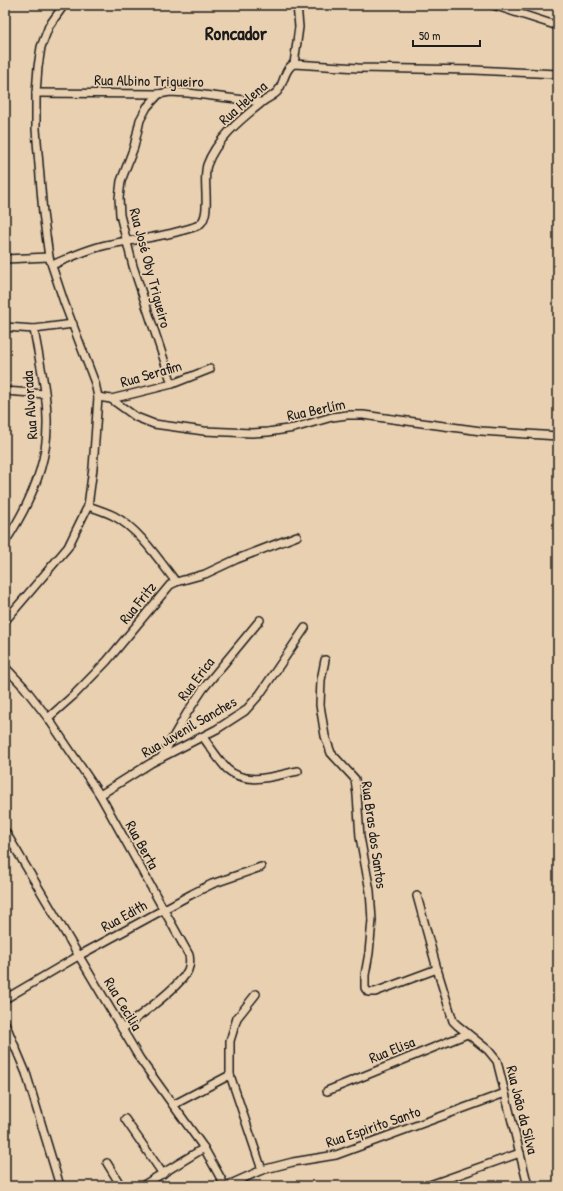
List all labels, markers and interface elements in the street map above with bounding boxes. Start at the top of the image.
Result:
district label: Roncador [205,20,268,46]
scale bar [413,22,480,48]
text: 50 m [419,27,440,44]
street label: Rua Albino Trigueiro [94,69,204,92]
street label: Rua Helena [214,76,271,129]
street label: Rua José Oby Trigueiro [124,206,177,330]
street label: Rua Serafim [118,355,184,392]
street label: Rua Alvorada [17,370,42,440]
street label: Rua Berlím [285,393,347,426]
street label: Rua Fritz [114,577,161,628]
street label: Rua Erica [172,652,219,705]
street label: Rua Juvenil Sanches [137,691,240,762]
street label: Rua Bras dos Santos [357,780,392,890]
street label: Rua Berta [121,817,164,873]
street label: Rua Edith [97,894,150,937]
street label: Rua Cecilia [99,973,148,1034]
street label: Rua Elisa [366,1031,418,1068]
street label: Rua João da Silva [501,1063,544,1156]
street label: Rua Espirito Santo [323,1101,423,1153]

